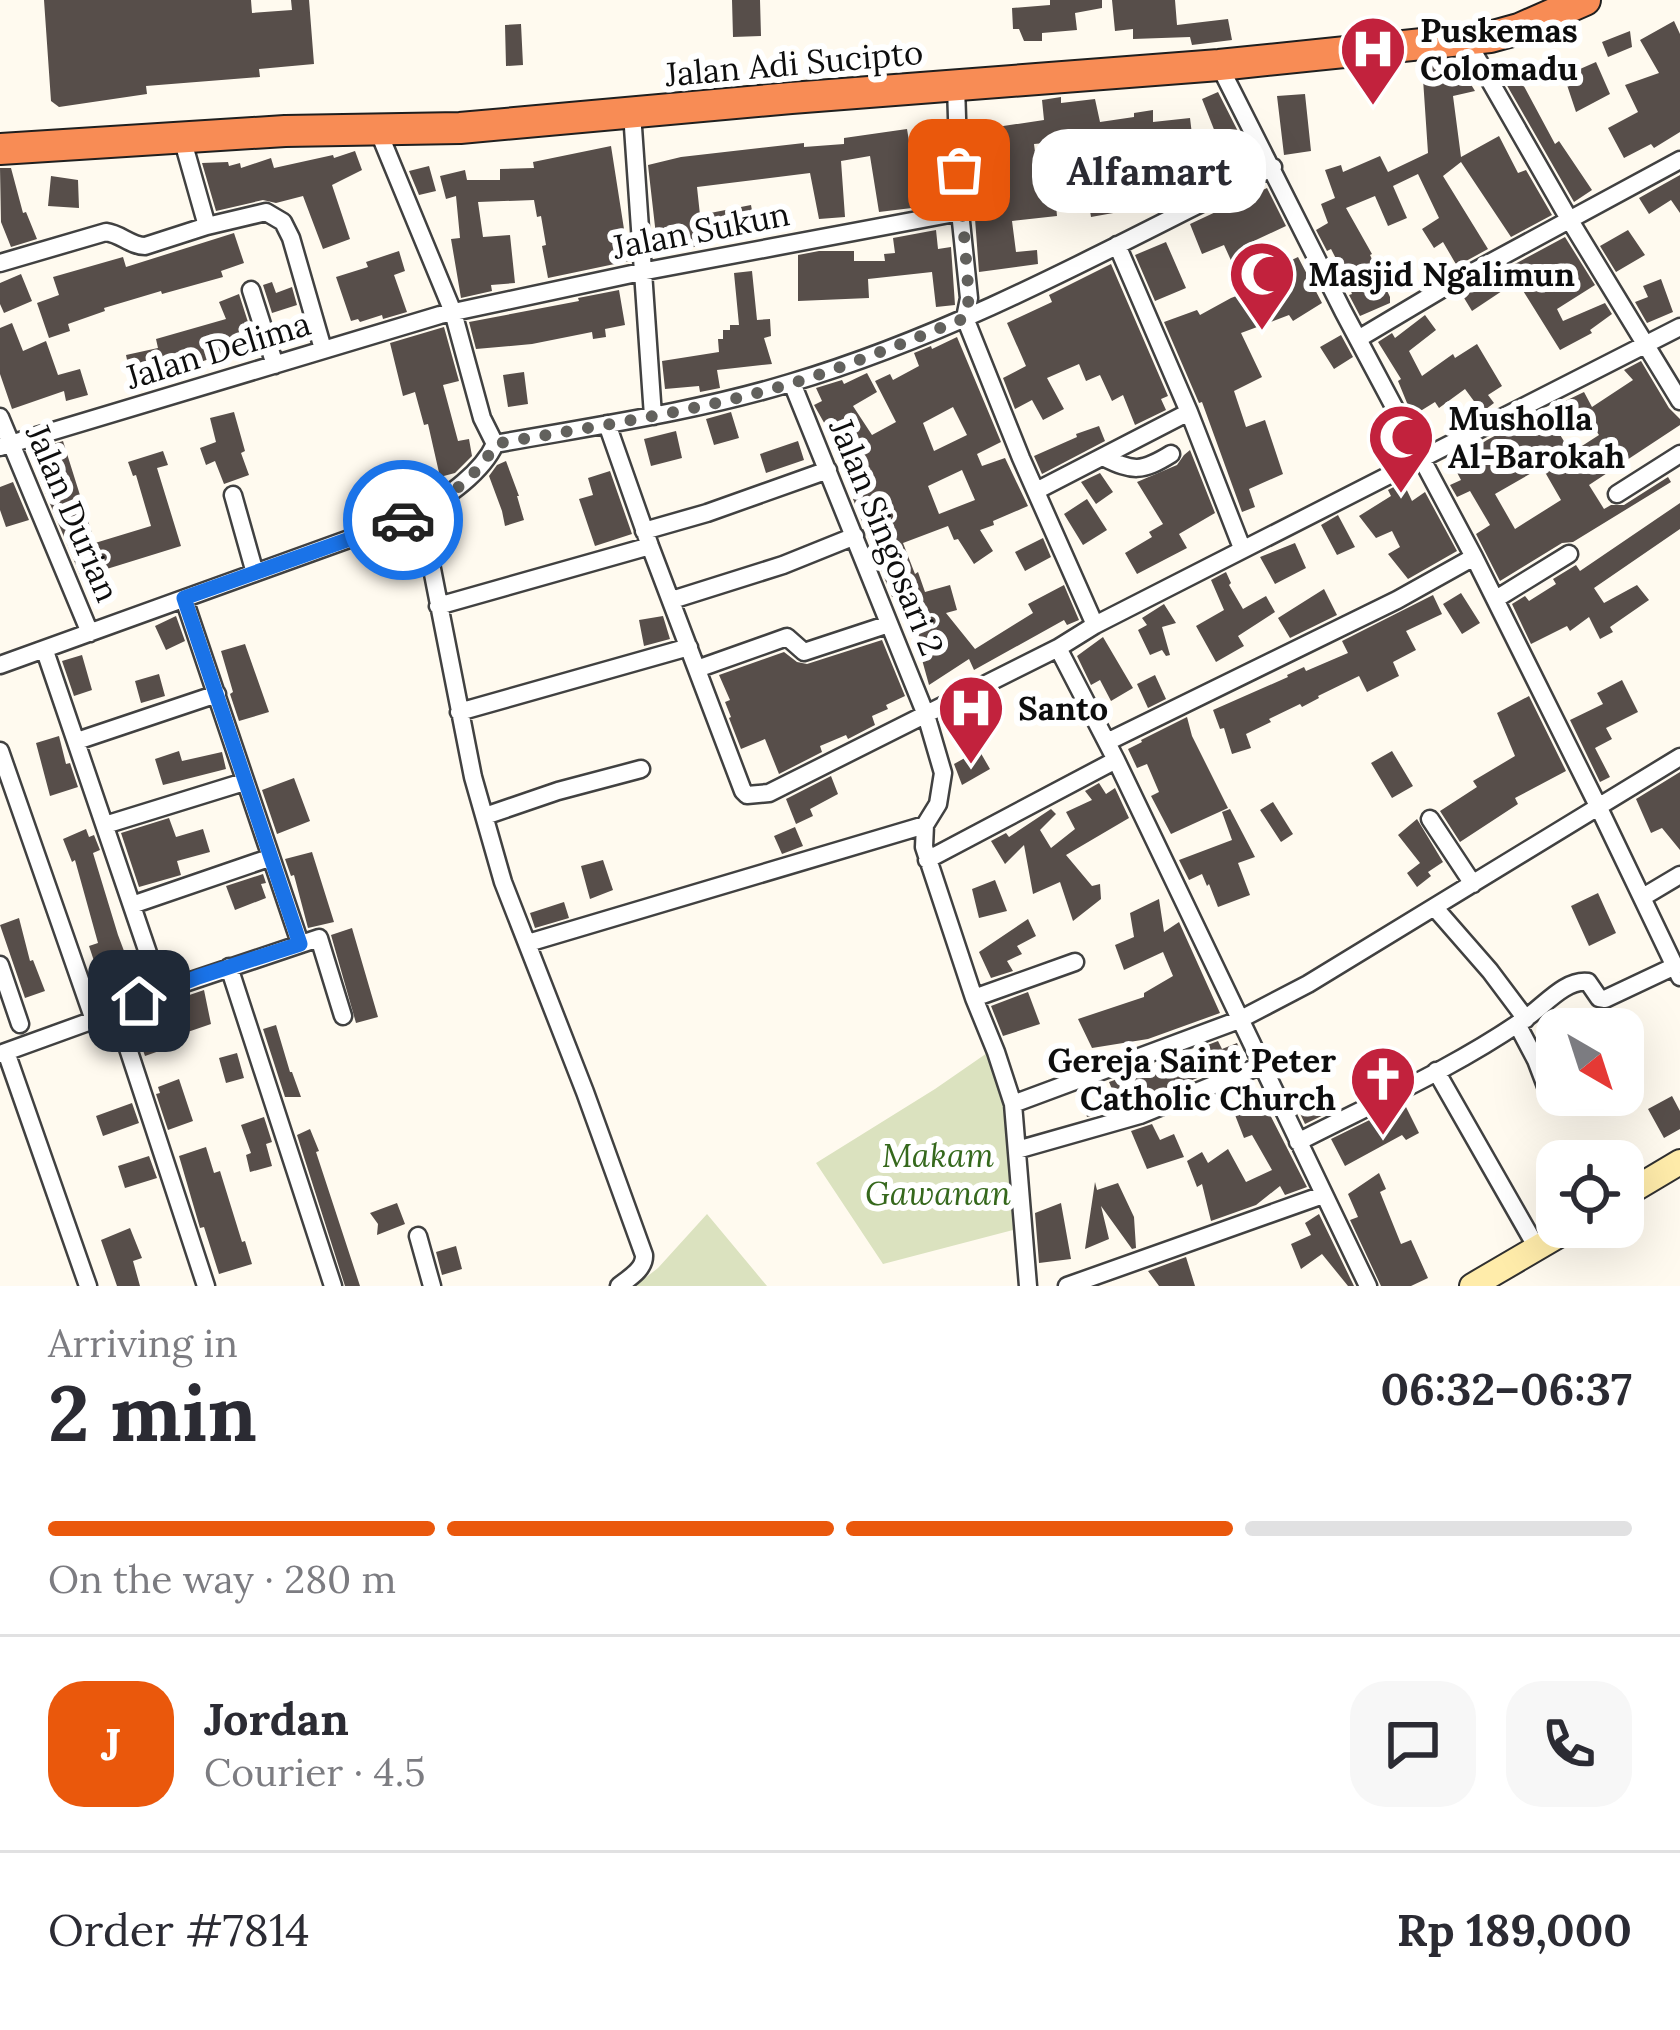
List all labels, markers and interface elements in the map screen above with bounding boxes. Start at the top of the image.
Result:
place label: Puskemas Colomadu [1420,9,1578,89]
hospital icon: Puskemas Colomadu [1338,14,1408,108]
street label: Jalan Adi Sucipto [662,31,925,95]
pin [908,119,1010,221]
callout: Alfamart [1031,128,1265,212]
icon: bag [926,137,992,203]
text: Alfamart [1066,146,1232,196]
street label: Jalan Sukun [608,192,793,268]
mosque icon: Masjid Ngalimun [1227,239,1297,333]
place label: Masjid Ngalimun [1308,253,1575,295]
street label: Jalan Delima [120,302,315,398]
place label: Musholla Al-Barokah [1448,397,1625,477]
mosque icon: Musholla Al-Barokah [1366,402,1436,496]
street label: Jalan Singosari 2 [820,412,953,661]
street label: Jalan Durian [16,417,129,608]
courier [343,460,463,580]
icon: car [370,487,436,553]
hospital icon: Santo [936,673,1006,767]
place label: Santo [1018,687,1108,729]
pin [88,950,190,1052]
icon: home [106,968,172,1034]
north arrow [1536,1008,1644,1116]
map controls [1536,1008,1644,1248]
place label: Gereja Saint Peter Catholic Church [1048,1039,1336,1119]
church icon: Gereja Saint Peter Catholic Church [1348,1044,1418,1138]
park label: Makam Gawanan [865,1134,1011,1214]
button: locate [1536,1140,1644,1248]
text: Arriving in [48,1318,238,1368]
text: 06:32–06:37 [1380,1360,1632,1417]
text: 2 min [48,1363,257,1462]
text: On the way · 280 m [48,1554,396,1604]
button: chat [1350,1681,1476,1807]
button: phone [1506,1681,1632,1807]
text: Jordan [204,1690,349,1747]
text: J [101,1715,121,1772]
text: Courier · 4.5 [204,1747,425,1797]
text: Order #7814 [48,1901,310,1958]
text: Rp 189,000 [1397,1901,1632,1958]

